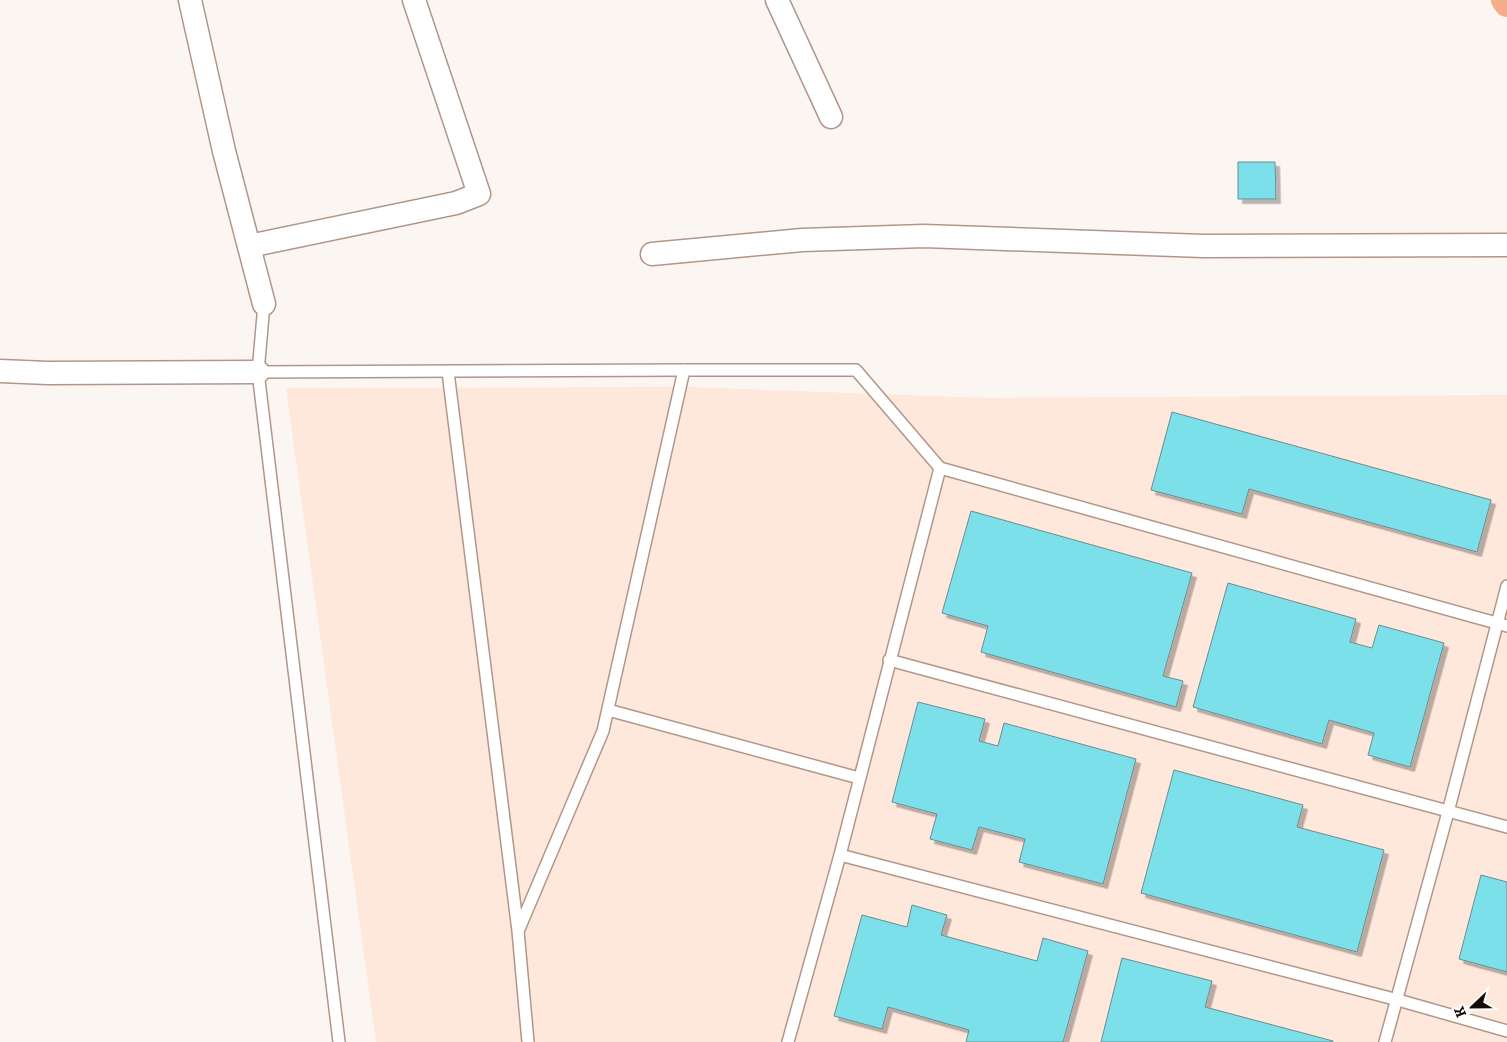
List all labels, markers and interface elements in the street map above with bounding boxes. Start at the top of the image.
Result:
north arrow [1447,982,1497,1032]
text: K [1451,1004,1470,1020]

